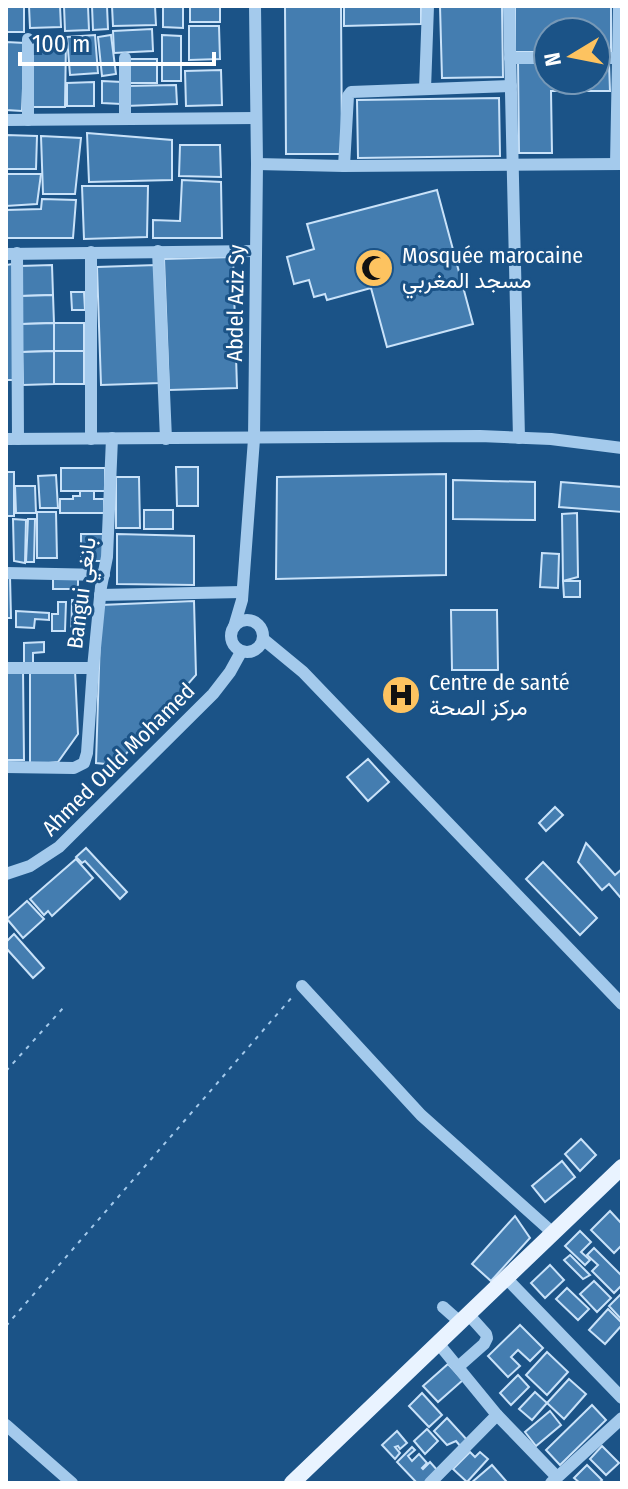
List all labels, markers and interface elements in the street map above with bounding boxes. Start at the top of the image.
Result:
scale bar [20,16,214,66]
north arrow [532,16,612,96]
text: 100 m [32,30,90,58]
text: N [538,51,567,68]
place label: Mosquée marocaine مسجد المغربي [402,242,583,299]
street label: Abdel Aziz Sy [221,244,250,362]
mosque icon: Mosquée marocaine مسجد المغربي [353,247,395,289]
street label: Bangui بانغي [61,536,107,651]
place label: Centre de santé مركز الصحة [429,669,570,721]
hospital icon: Centre de santé مركز الصحة [380,674,422,716]
street label: Ahmed Ould Mohamed [36,677,200,841]

